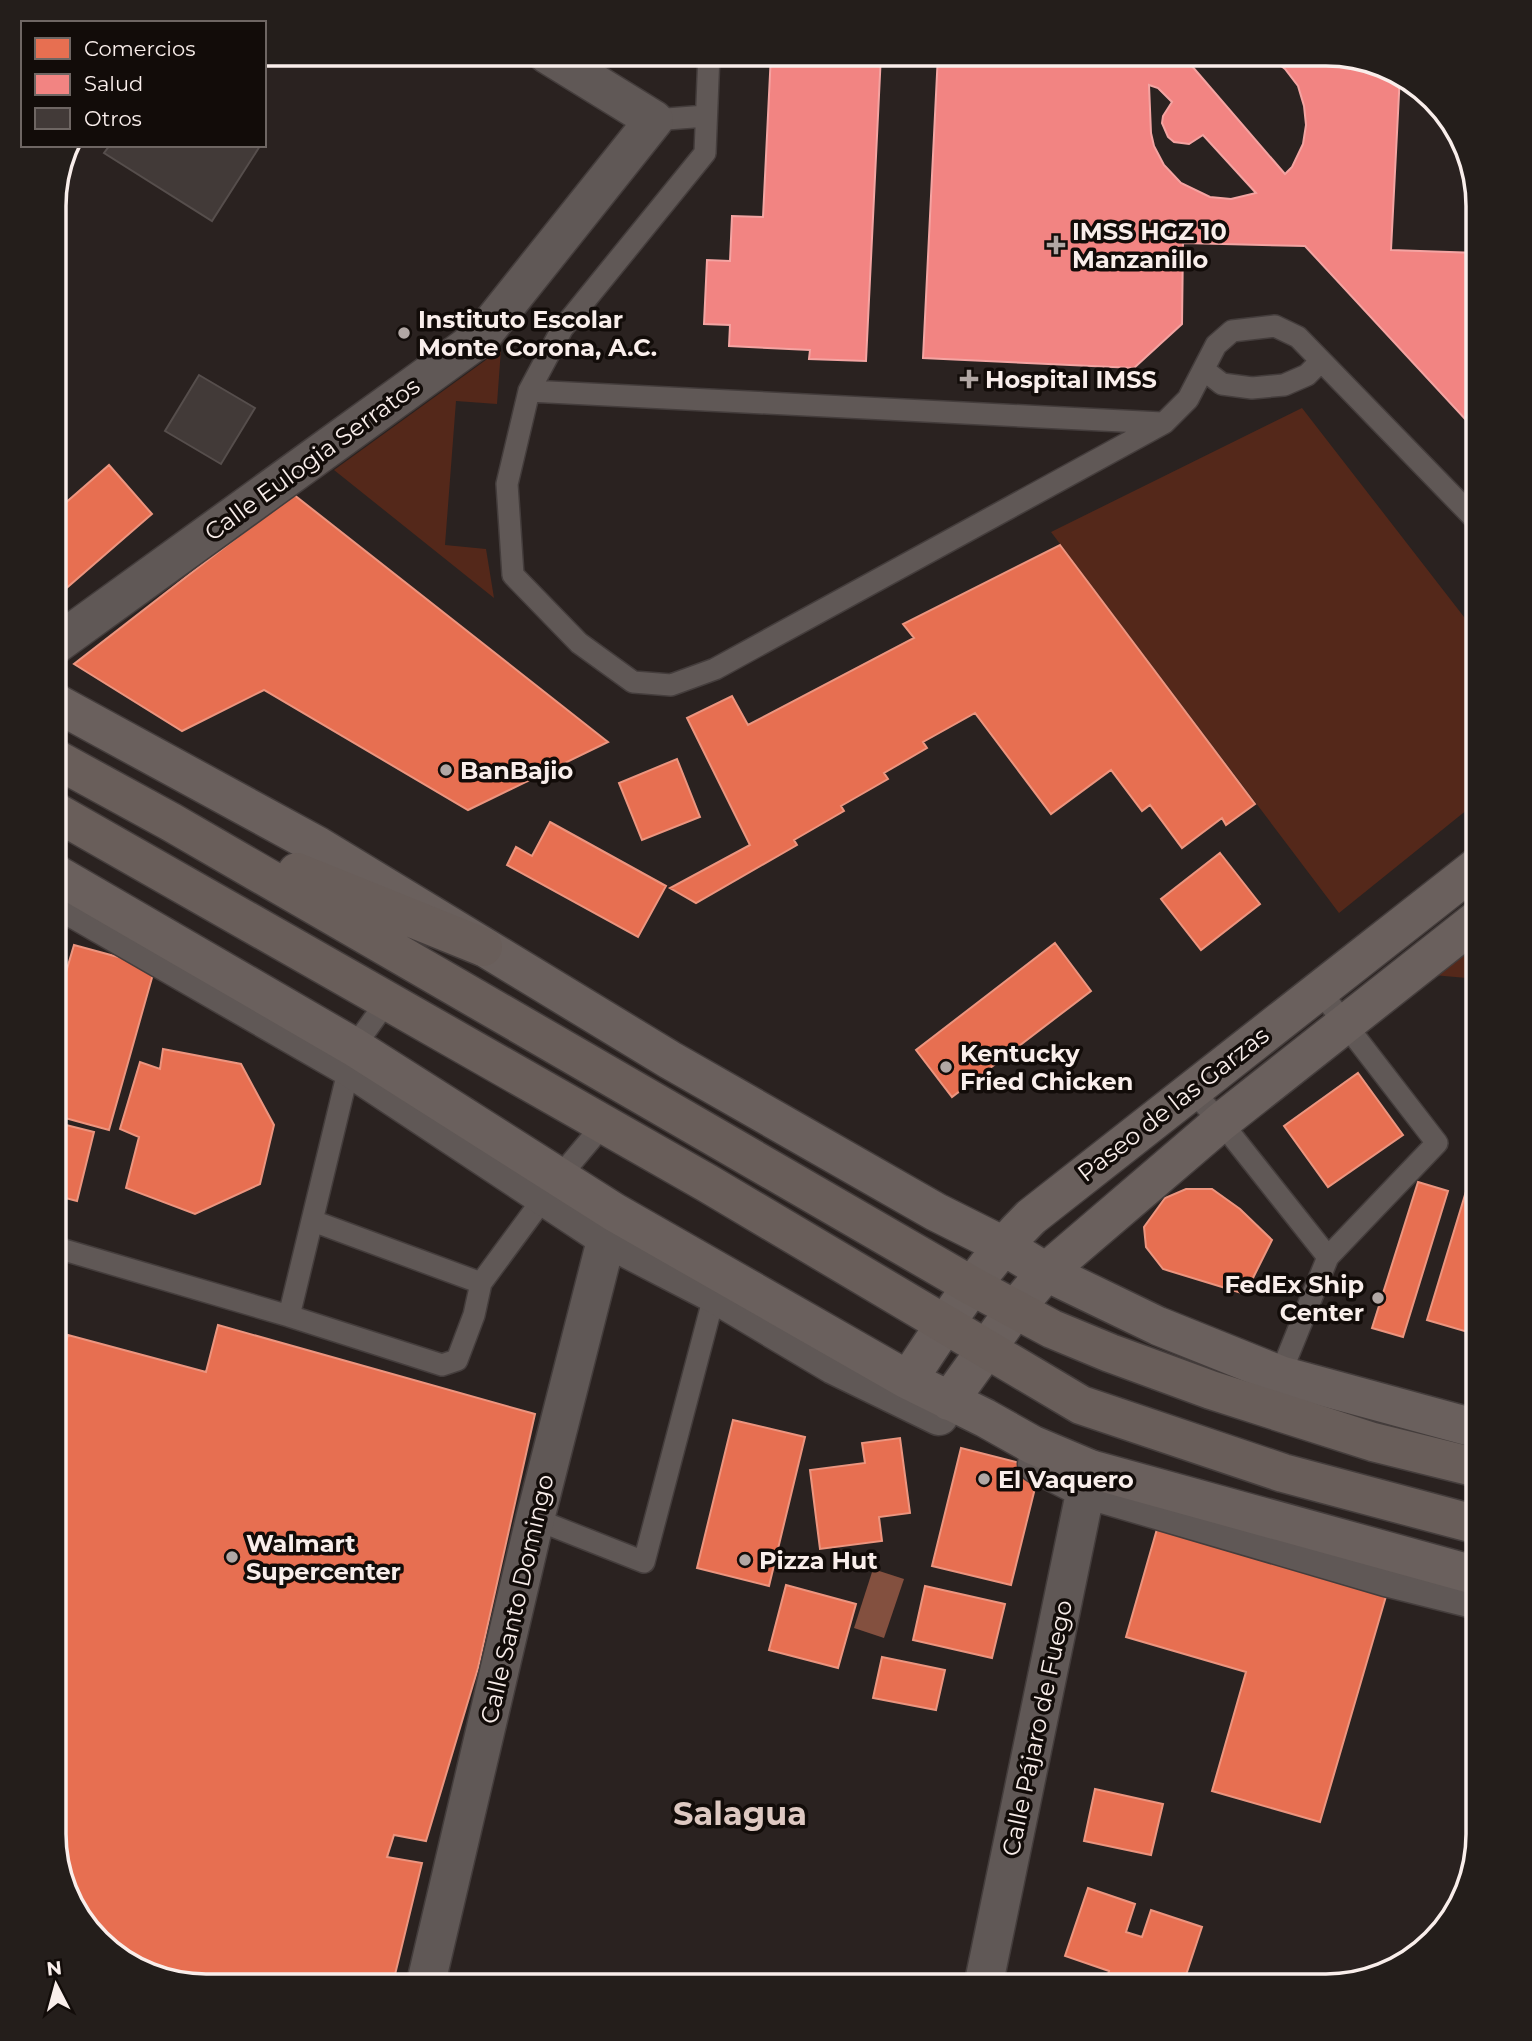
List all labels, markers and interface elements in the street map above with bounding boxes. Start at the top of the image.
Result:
legend [21,21,266,147]
text: Comercios [84,36,195,61]
text: Salud [84,71,143,96]
text: Otros [84,106,142,131]
place label: IMSS HGZ 10 Manzanillo [1072,217,1227,274]
marker: IMSS HGZ 10 Manzanillo [1046,235,1066,255]
place label: Instituto Escolar Monte Corona, A.C. [418,305,657,362]
marker: Instituto Escolar Monte Corona, A.C. [396,325,412,341]
place label: Hospital IMSS [985,365,1157,394]
marker: Hospital IMSS [959,369,979,389]
street label: Calle Eulogia Serratos [199,371,425,547]
place label: BanBajio [460,756,573,785]
marker: BanBajio [438,762,454,778]
street label: Paseo de las Garzas [1072,1020,1274,1188]
place label: Kentucky Fried Chicken [960,1039,1133,1096]
marker: Kentucky Fried Chicken [938,1059,954,1075]
place label: FedEx Ship Center [1225,1270,1364,1327]
marker: FedEx Ship Center [1370,1290,1386,1306]
place label: El Vaquero [998,1465,1134,1494]
marker: El Vaquero [976,1471,992,1487]
street label: Calle Santo Domingo [474,1472,560,1726]
place label: Walmart Supercenter [246,1529,401,1586]
place label: Pizza Hut [759,1546,878,1575]
marker: Walmart Supercenter [224,1549,240,1565]
marker: Pizza Hut [737,1552,753,1568]
street label: Calle Pájaro de Fuego [996,1597,1078,1859]
district label: Salagua [673,1794,807,1833]
north arrow [21,1950,91,2020]
text: N [45,1956,63,1981]

